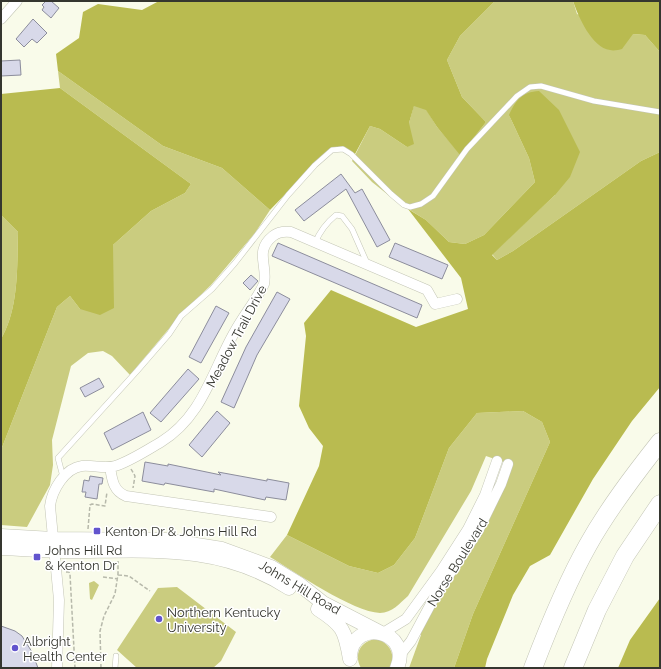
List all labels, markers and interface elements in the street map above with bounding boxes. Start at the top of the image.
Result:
street label: Meadow Trail Drive [203,282,270,390]
street label: Norse Boulevard [424,516,491,609]
place label: Kenton Dr & Johns Hill Rd [105,524,257,539]
marker: Kenton Dr & Johns Hill Rd [92,526,102,536]
place label: Johns Hill Rd & Kenton Dr [45,543,122,573]
marker: Johns Hill Rd & Kenton Dr [32,552,42,562]
street label: Johns Hill Road [256,557,343,618]
place label: Northern Kentucky University [167,605,281,635]
marker: Northern Kentucky University [154,614,164,624]
place label: Albright Health Center [23,634,107,664]
marker: Albright Health Center [10,643,20,653]

